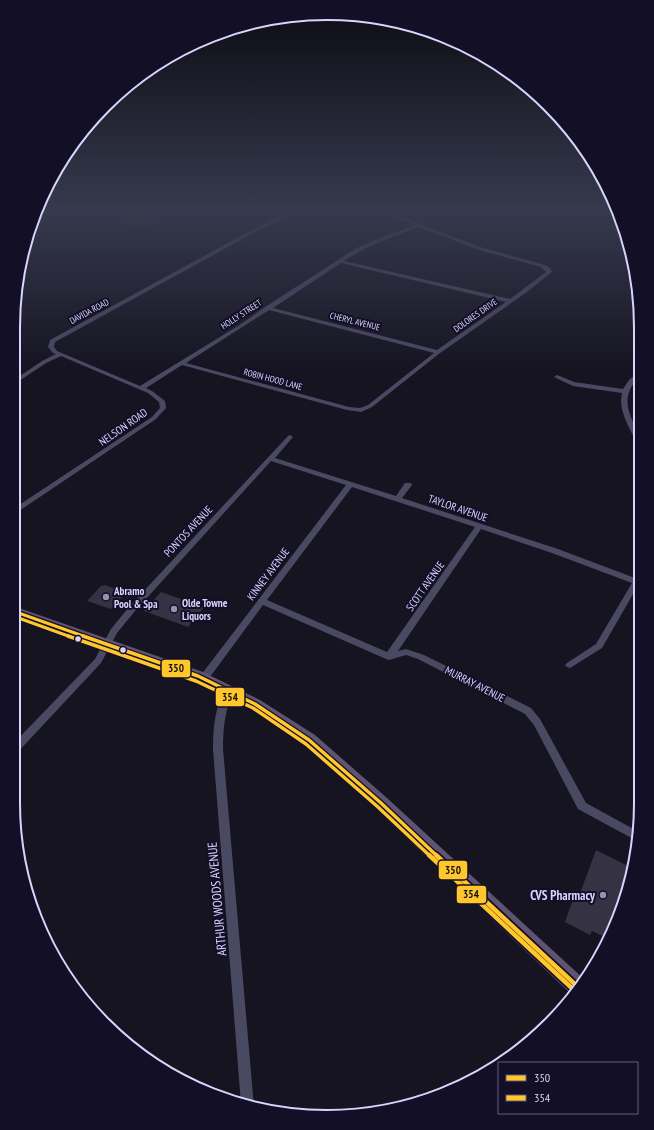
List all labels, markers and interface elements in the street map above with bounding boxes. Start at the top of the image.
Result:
street label: DAVIDA ROAD [67,296,111,326]
street label: DOLORES DRIVE [451,296,499,334]
street label: HOLLY STREET [219,297,263,331]
street label: CHERYL AVENUE [329,309,381,333]
street label: ROBIN HOOD LANE [243,366,304,392]
street label: NELSON ROAD [96,405,150,449]
street label: TAYLOR AVENUE [426,491,490,525]
street label: PONTOS AVENUE [161,502,215,560]
street label: KINNEY AVENUE [244,545,293,603]
street label: SCOTT AVENUE [403,558,447,614]
place label: Abramo Pool & Spa [113,584,158,611]
marker: Abramo Pool & Spa [101,592,111,602]
place label: Olde Towne Liquors [182,596,228,623]
marker: Olde Towne Liquors [169,604,179,614]
unlabelled marker [73,634,83,644]
unlabelled marker [118,645,128,655]
line badge: 350 [161,659,191,678]
text: 350 [168,661,184,675]
street label: MURRAY AVENUE [443,663,508,705]
line badge: 354 [215,687,245,707]
text: 354 [222,690,239,704]
street label: ARTHUR WOODS AVENUE [204,841,230,957]
line badge: 350 [438,860,468,880]
text: 350 [445,863,461,877]
line badge: 354 [456,885,487,904]
text: 354 [463,887,480,901]
place label: CVS Pharmacy [530,887,596,904]
marker: CVS Pharmacy [598,890,608,900]
legend [498,1062,638,1114]
text: 350 [534,1070,550,1085]
text: 354 [534,1090,551,1105]

